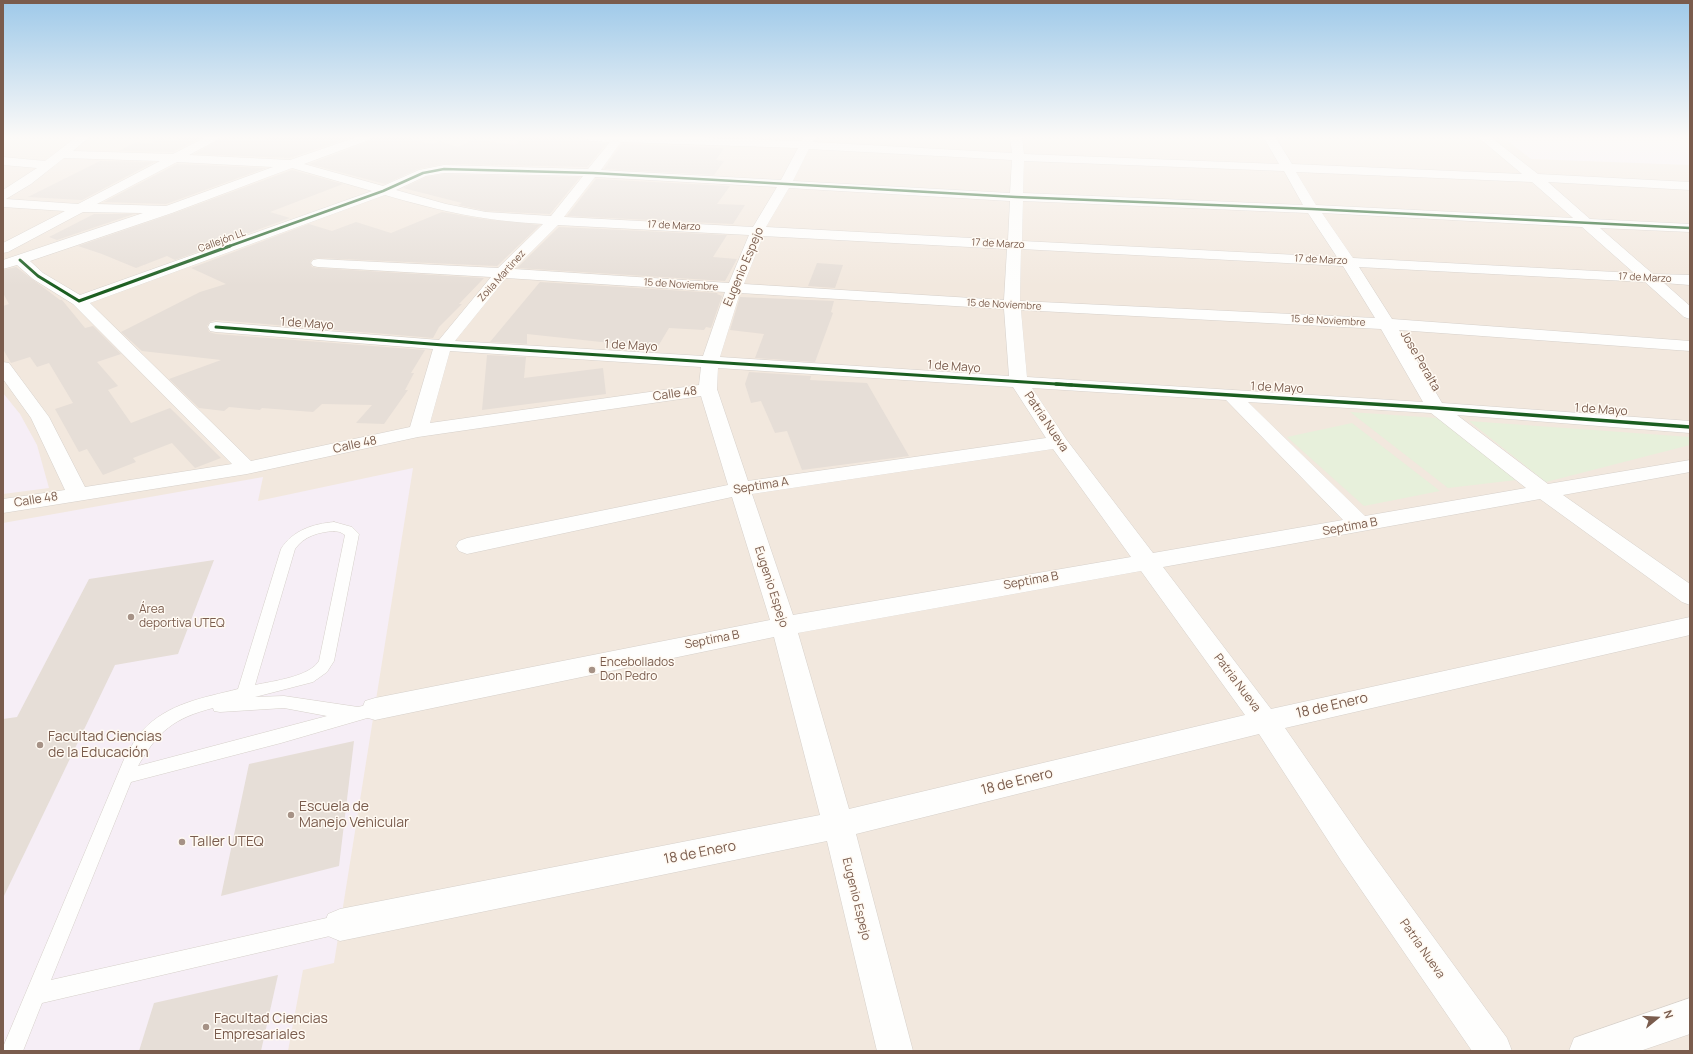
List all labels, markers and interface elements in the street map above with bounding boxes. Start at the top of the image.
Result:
street label: 17 de Marzo [647,219,701,233]
street label: Eugenio Espejo [721,225,767,309]
street label: Callejón LL [197,227,247,255]
street label: 17 de Marzo [971,237,1025,251]
street label: Zoila Martinez [476,248,528,304]
street label: 17 de Marzo [1294,253,1348,267]
street label: 17 de Marzo [1618,271,1672,285]
street label: 15 de Noviembre [643,276,719,294]
street label: 15 de Noviembre [966,297,1042,313]
street label: 15 de Noviembre [1290,313,1366,329]
street label: 1 de Mayo [280,315,334,333]
street label: Jose Peralta [1397,328,1443,394]
street label: 1 de Mayo [604,337,658,355]
street label: 1 de Mayo [927,358,981,376]
street label: 1 de Mayo [1250,379,1304,397]
street label: Calle 48 [652,384,698,404]
street label: Patria Nueva [1021,389,1071,455]
street label: 1 de Mayo [1574,401,1628,419]
street label: Calle 48 [332,433,378,457]
street label: Septima A [732,475,790,497]
street label: Calle 48 [13,489,59,511]
street label: Septima B [1321,515,1379,539]
street label: Eugenio Espejo [751,544,791,630]
street label: Septima B [1002,569,1060,593]
place label: Área deportiva UTEQ [139,603,225,631]
marker: Área deportiva UTEQ [126,612,136,622]
street label: Septima B [683,628,741,652]
street label: Patria Nueva [1210,651,1264,715]
place label: Encebollados Don Pedro [600,656,674,684]
marker: Encebollados Don Pedro [587,665,597,675]
street label: 18 de Enero [1294,690,1370,722]
place label: Facultad Ciencias de la Educación [48,729,162,762]
marker: Facultad Ciencias de la Educación [35,740,45,750]
street label: 18 de Enero [979,765,1055,799]
place label: Escuela de Manejo Vehicular [299,799,409,832]
marker: Escuela de Manejo Vehicular [286,810,296,820]
place label: Taller UTEQ [190,834,264,850]
marker: Taller UTEQ [177,837,187,847]
street label: 18 de Enero [662,838,738,868]
street label: Eugenio Espejo [839,856,873,942]
street label: Patria Nueva [1396,917,1448,981]
north arrow [1637,998,1677,1038]
text: N [1661,1008,1677,1020]
place label: Facultad Ciencias Empresariales [214,1011,328,1044]
marker: Facultad Ciencias Empresariales [201,1022,211,1032]

